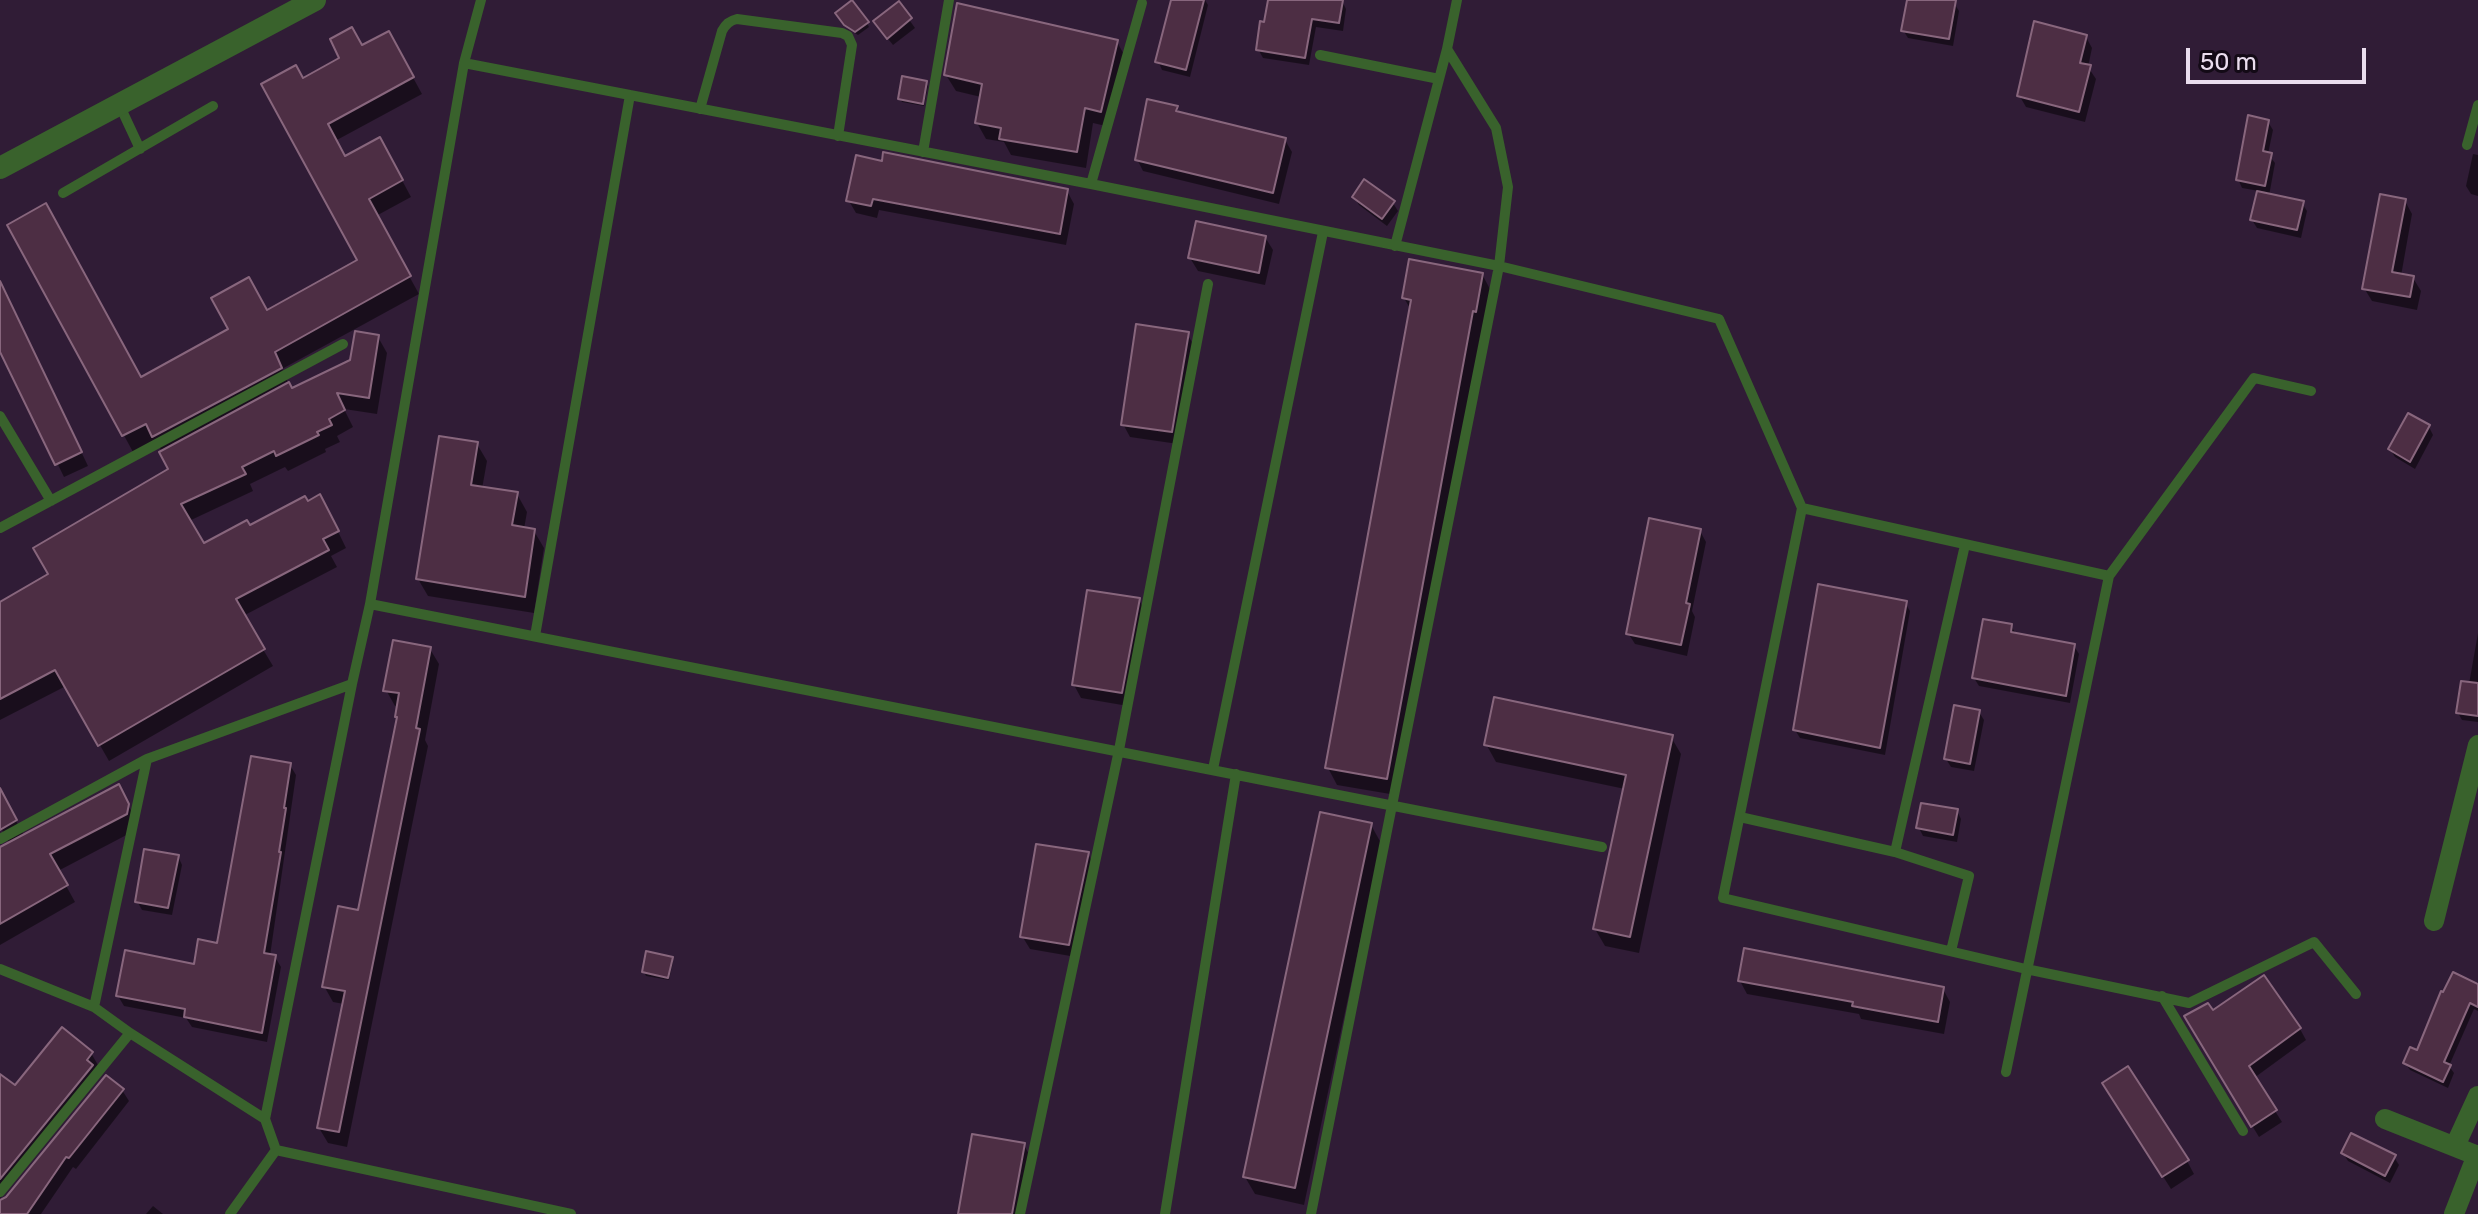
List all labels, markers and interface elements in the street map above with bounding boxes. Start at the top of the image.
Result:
scale bar [2190,32,2370,82]
text: 50 m [2200,48,2257,76]

